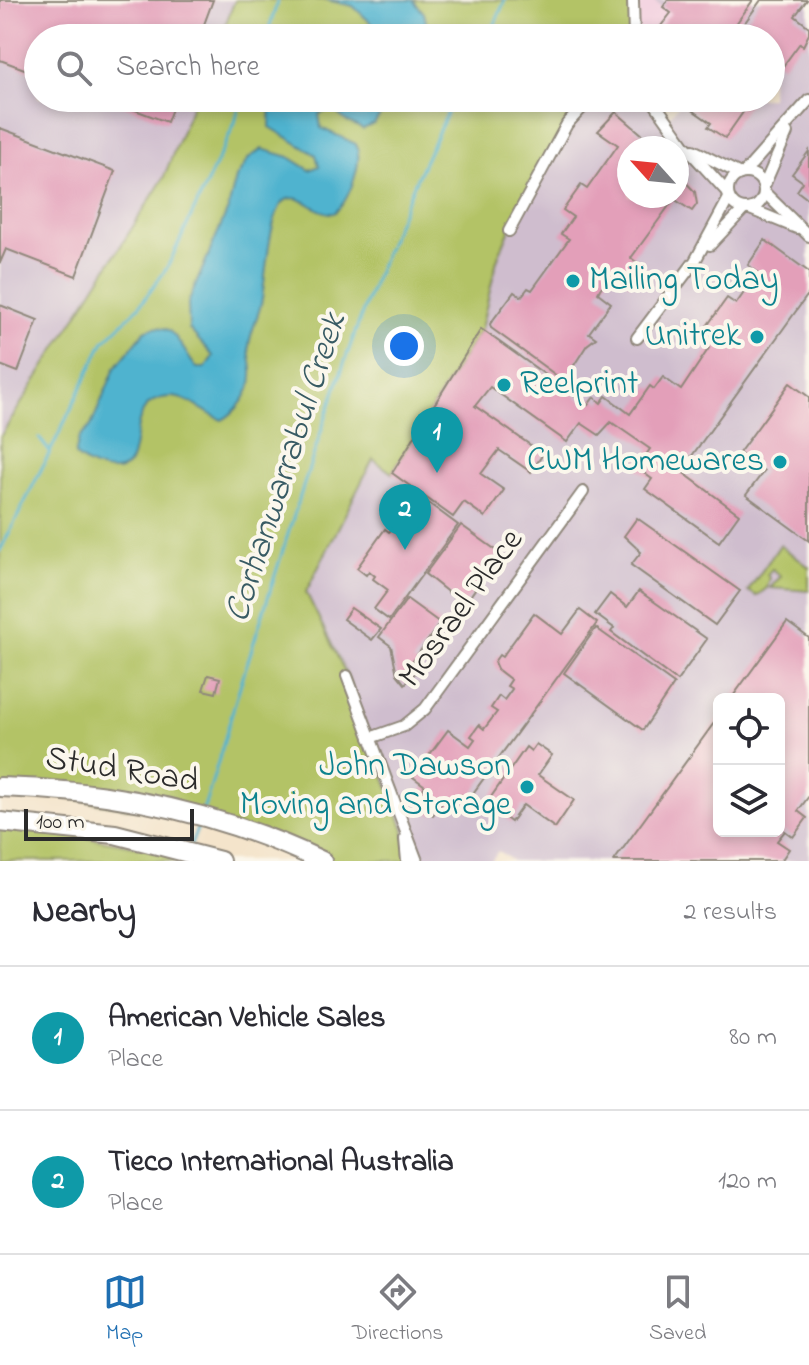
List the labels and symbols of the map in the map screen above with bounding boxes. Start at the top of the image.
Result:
north arrow [617,136,689,208]
place label: Mailing Today [589,256,779,306]
marker: Mailing Today [564,272,582,290]
water label: Corhanwarrabul Creek [212,305,362,629]
place label: Unitrek [645,312,741,362]
your location [384,326,424,366]
marker: Unitrek [748,328,766,346]
place label: Reelprint [520,360,638,410]
marker: Reelprint [495,376,513,394]
pin: 1 [411,407,463,473]
place label: CWM Homewares [527,437,764,487]
marker: CWM Homewares [771,453,789,471]
pin: 2 [379,484,431,550]
street label: Mosrael Place [387,518,537,699]
street label: Stud Road [42,734,202,808]
place label: John Dawson Moving and Storage [240,742,512,831]
marker: John Dawson Moving and Storage [518,778,536,796]
scale bar [24,805,194,841]

